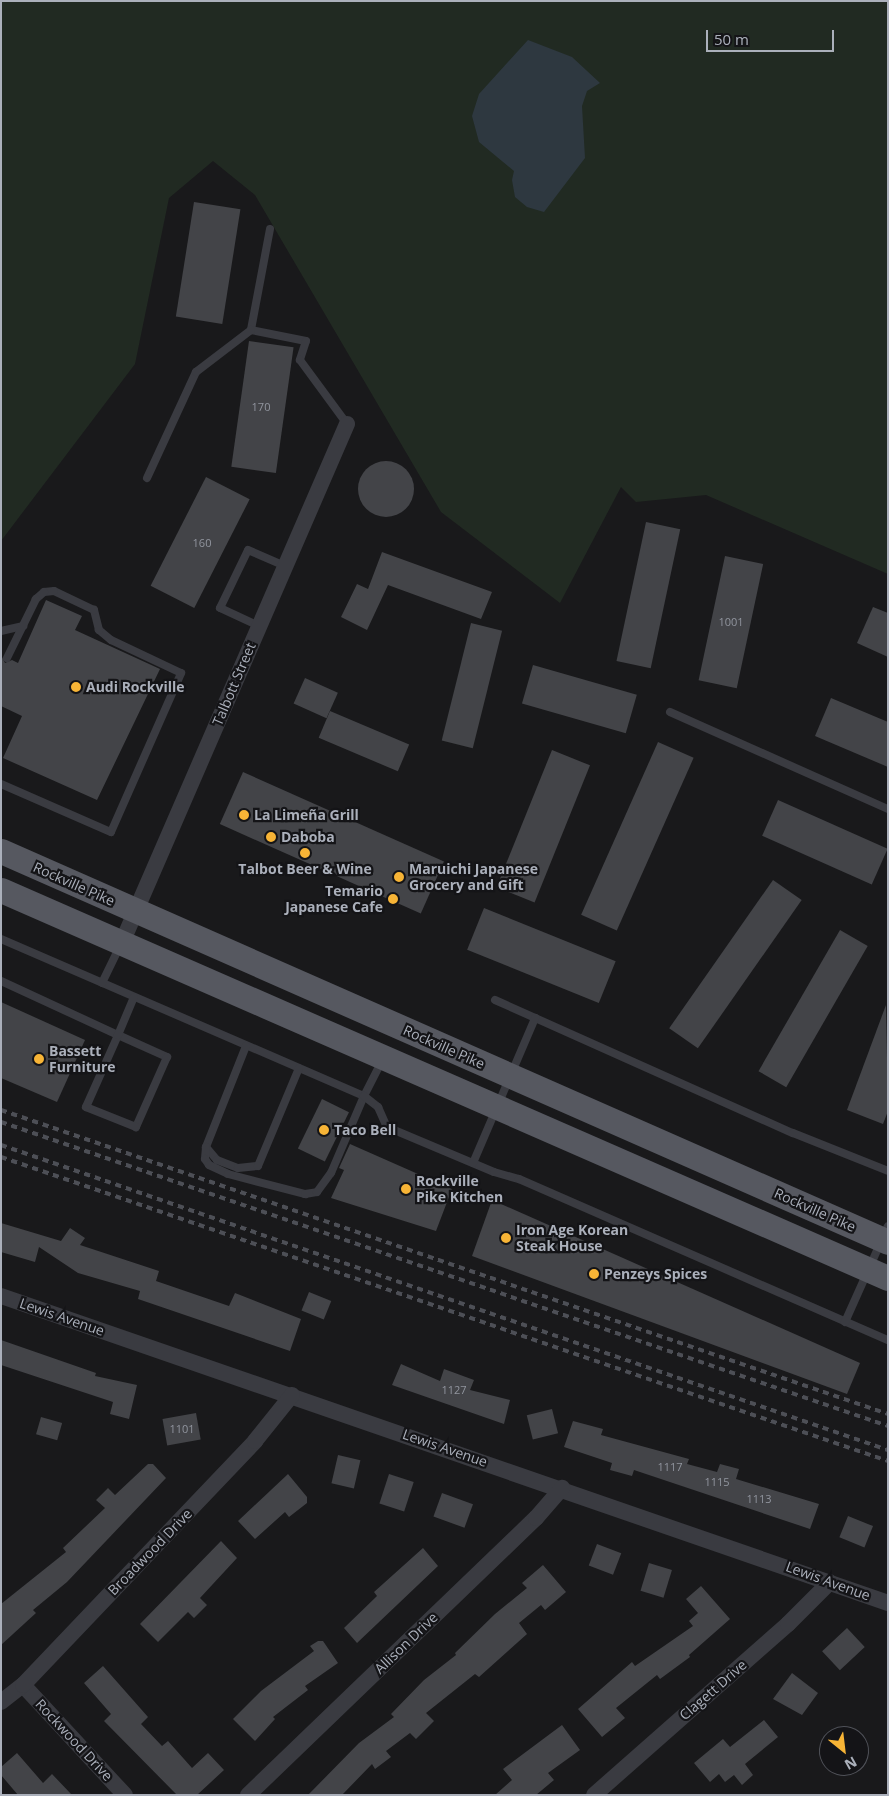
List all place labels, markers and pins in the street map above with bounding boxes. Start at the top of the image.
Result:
place label: Audi Rockville [86,679,184,695]
marker: Audi Rockville [70,681,82,693]
place label: La Limeña Grill [254,807,359,823]
marker: La Limeña Grill [238,809,250,821]
place label: Daboba [281,829,335,845]
marker: Daboba [265,831,277,843]
marker: Talbot Beer & Wine [299,847,311,859]
place label: Talbot Beer & Wine [238,861,372,877]
place label: Maruichi Japanese Grocery and Gift [409,861,538,894]
marker: Maruichi Japanese Grocery and Gift [393,871,405,883]
place label: Temario Japanese Cafe [285,883,383,916]
marker: Temario Japanese Cafe [387,893,399,905]
place label: Bassett Furniture [49,1043,116,1076]
marker: Bassett Furniture [33,1053,45,1065]
place label: Taco Bell [334,1122,396,1138]
marker: Taco Bell [318,1124,330,1136]
place label: Rockville Pike Kitchen [416,1173,503,1206]
marker: Rockville Pike Kitchen [400,1183,412,1195]
place label: Iron Age Korean Steak House [516,1222,628,1254]
marker: Iron Age Korean Steak House [500,1232,512,1244]
place label: Penzeys Spices [604,1266,707,1282]
marker: Penzeys Spices [588,1268,600,1280]

